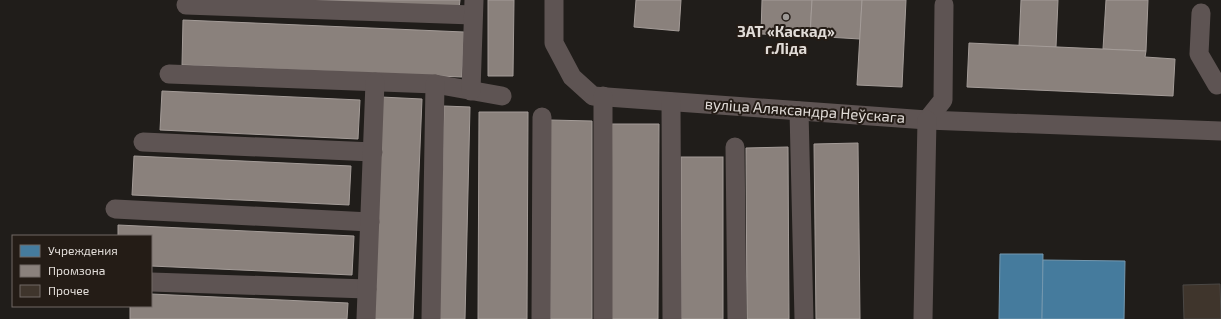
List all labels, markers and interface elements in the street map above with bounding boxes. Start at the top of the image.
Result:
marker: ЗАТ «Каскад» г.Ліда [781,12,791,22]
place label: ЗАТ «Каскад» г.Ліда [737,22,835,57]
street label: вуліца Аляксандра Неўскага [704,94,906,127]
legend [12,235,152,307]
text: Учреждения [48,243,118,257]
text: Промзона [48,263,105,277]
text: Прочее [48,283,89,297]

